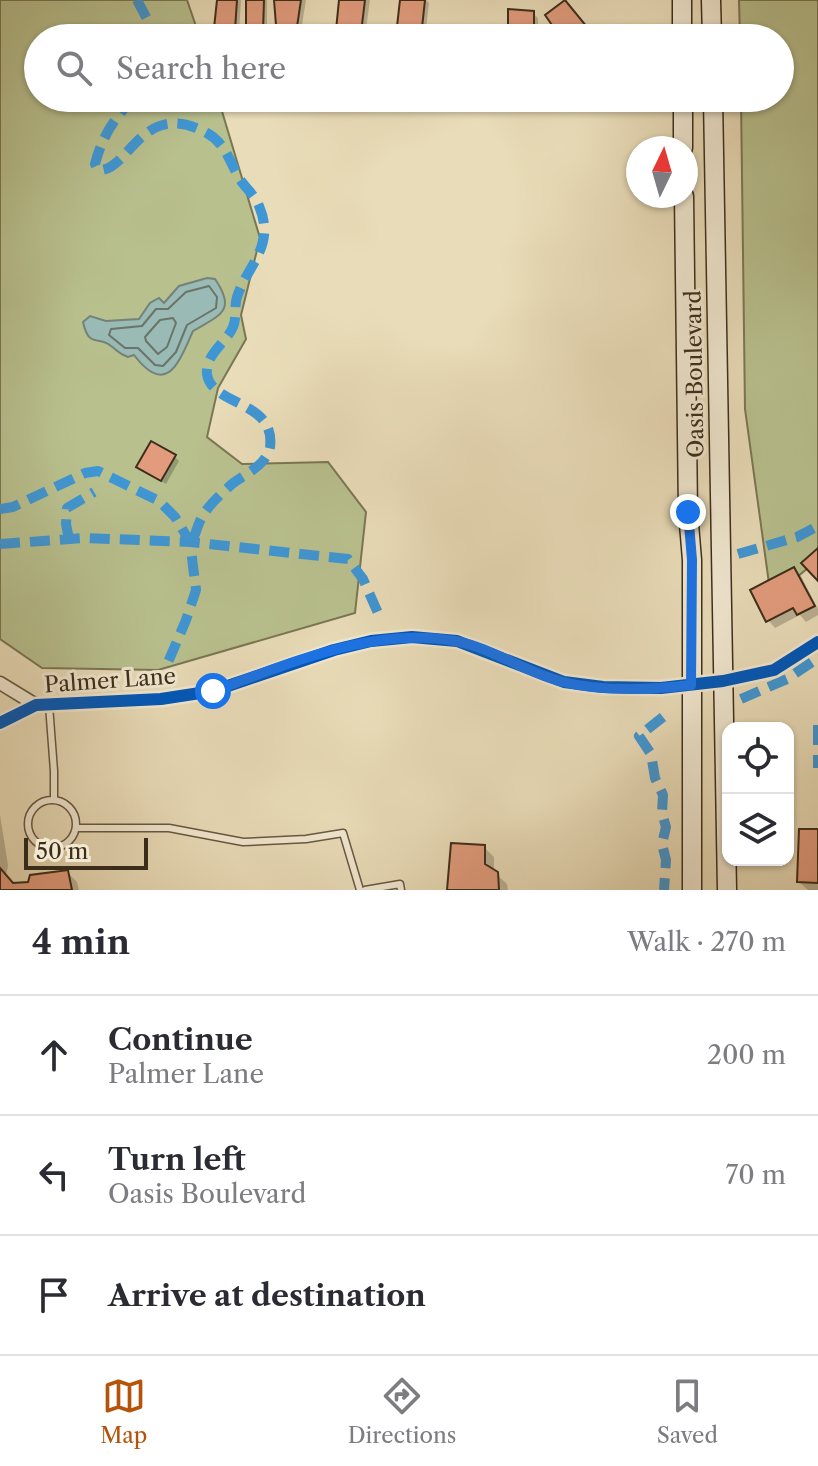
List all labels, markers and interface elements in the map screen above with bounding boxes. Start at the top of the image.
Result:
search box [24,24,794,112]
icon: search [52,46,96,90]
text: Search here [116,50,286,87]
north arrow [626,136,698,208]
street label: Oasis Boulevard [680,290,709,458]
route end [670,494,706,530]
street label: Palmer Lane [43,662,177,699]
route start [195,673,231,709]
map controls [722,722,794,866]
button: locate [722,722,794,794]
button: layers [722,794,794,866]
scale bar [24,834,148,870]
text: 50 m [36,838,88,865]
text: 4 min [32,921,130,963]
text: Walk · 270 m [627,926,786,958]
text: Continue [108,1021,253,1058]
icon: ahead [32,1033,76,1077]
text: 200 m [707,1039,786,1071]
text: Palmer Lane [108,1058,264,1090]
text: Turn left [108,1141,245,1178]
icon: left [32,1153,76,1197]
text: 70 m [726,1159,786,1191]
text: Oasis Boulevard [108,1178,306,1210]
icon: arrive [32,1273,76,1317]
text: Arrive at destination [108,1277,426,1314]
tab: Map [100,1374,147,1449]
tab: Directions [348,1374,456,1449]
tab: Saved [657,1374,718,1449]

